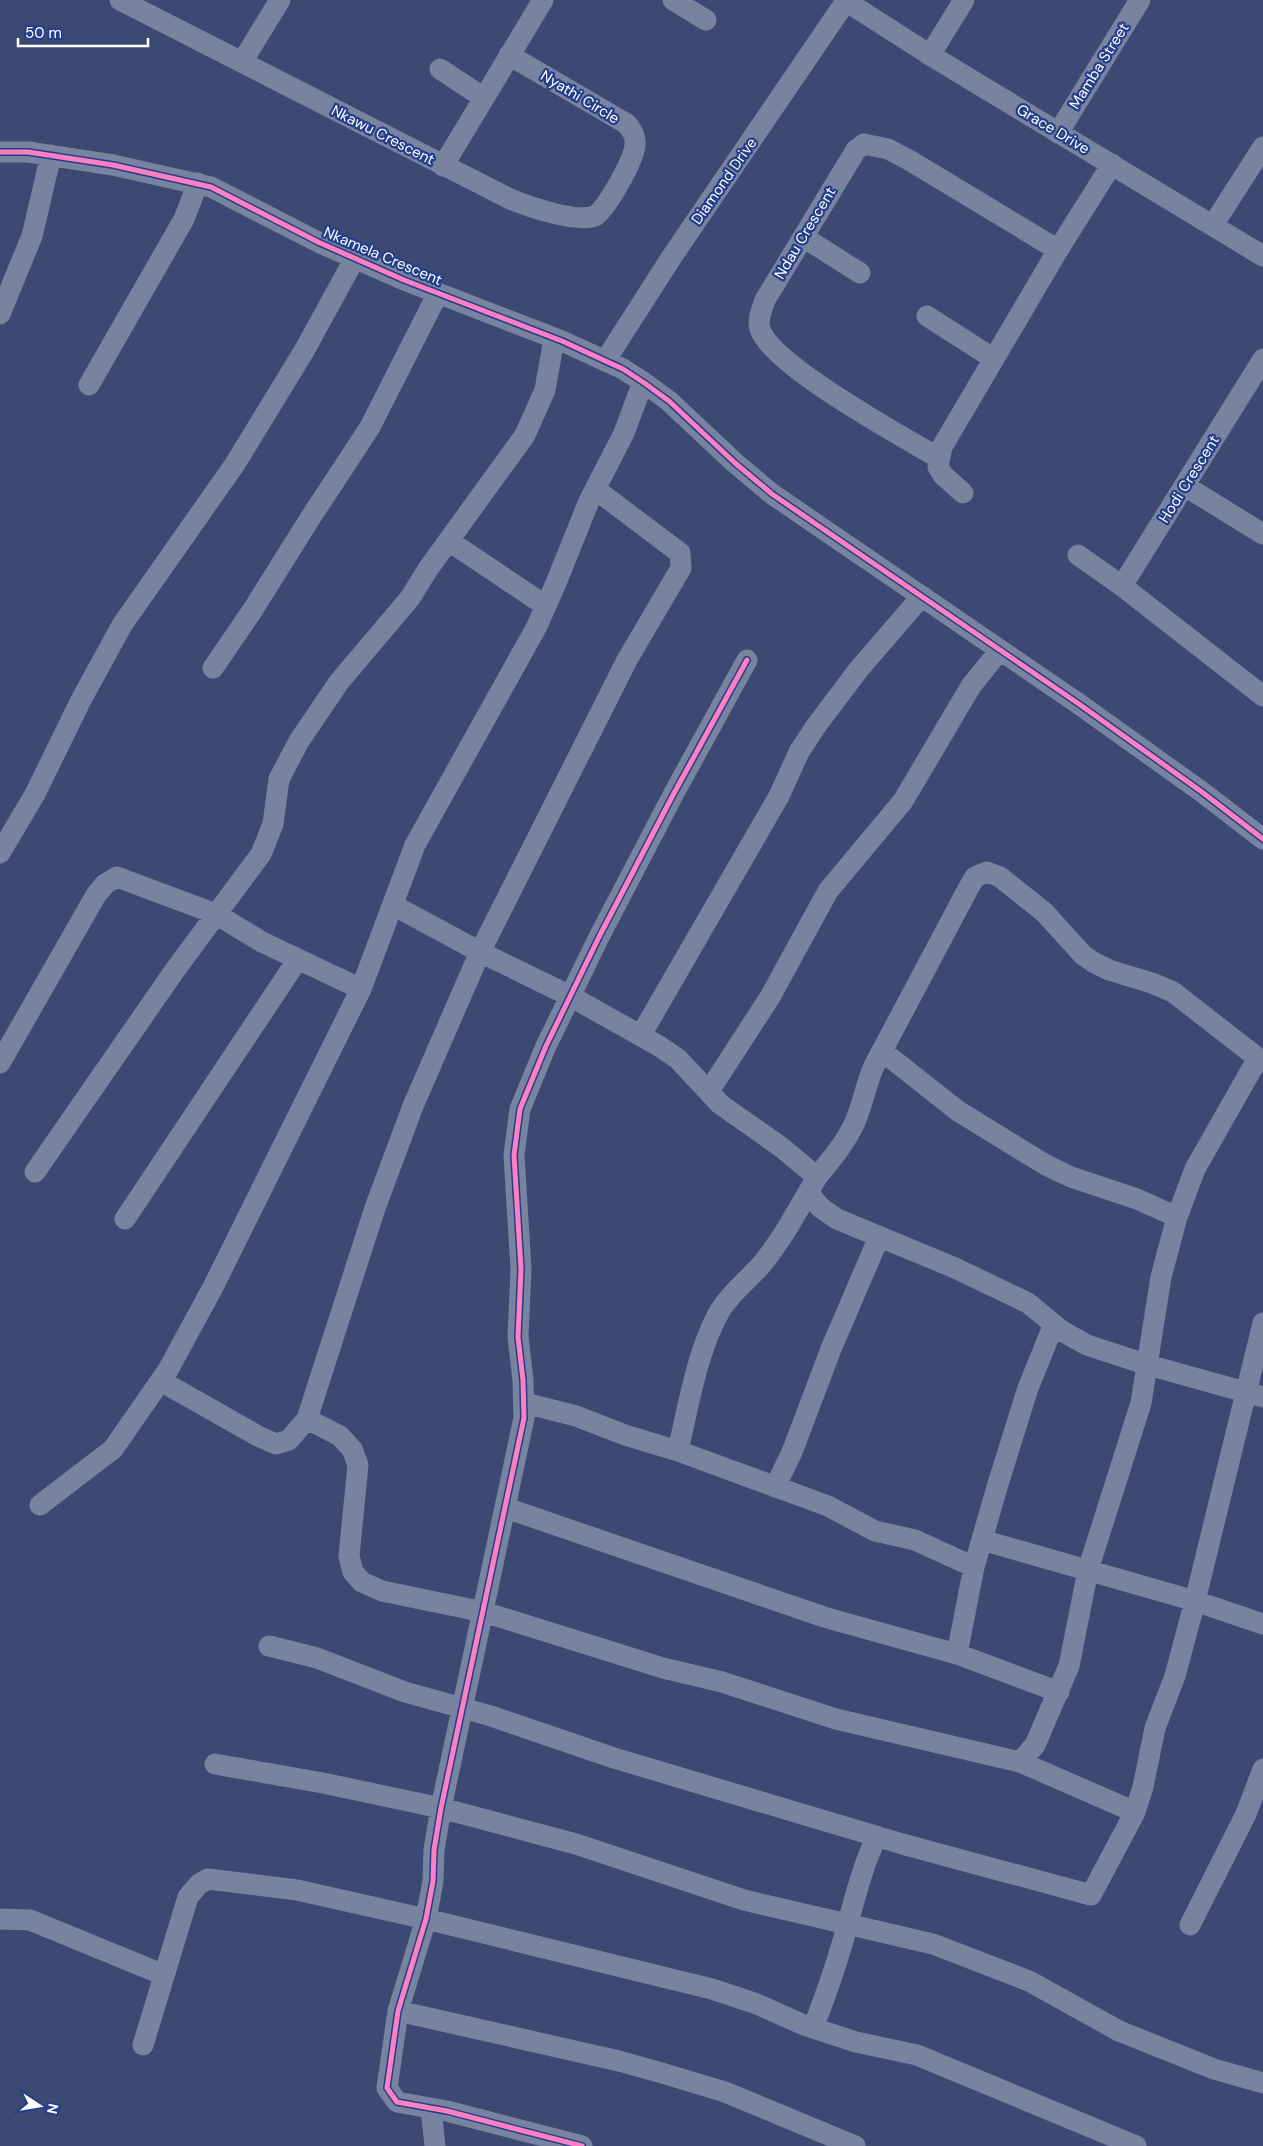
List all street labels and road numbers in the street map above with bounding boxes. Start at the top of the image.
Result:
street label: Mamba Street [1064,19,1134,113]
street label: Nyathi Circle [537,66,623,128]
street label: Grace Drive [1013,99,1093,159]
street label: Nkawu Crescent [328,100,438,170]
street label: Diamond Drive [687,134,761,228]
street label: Ndau Crescent [770,183,840,283]
street label: Nkamela Crescent [321,222,445,290]
street label: Hodi Crescent [1154,431,1224,527]

